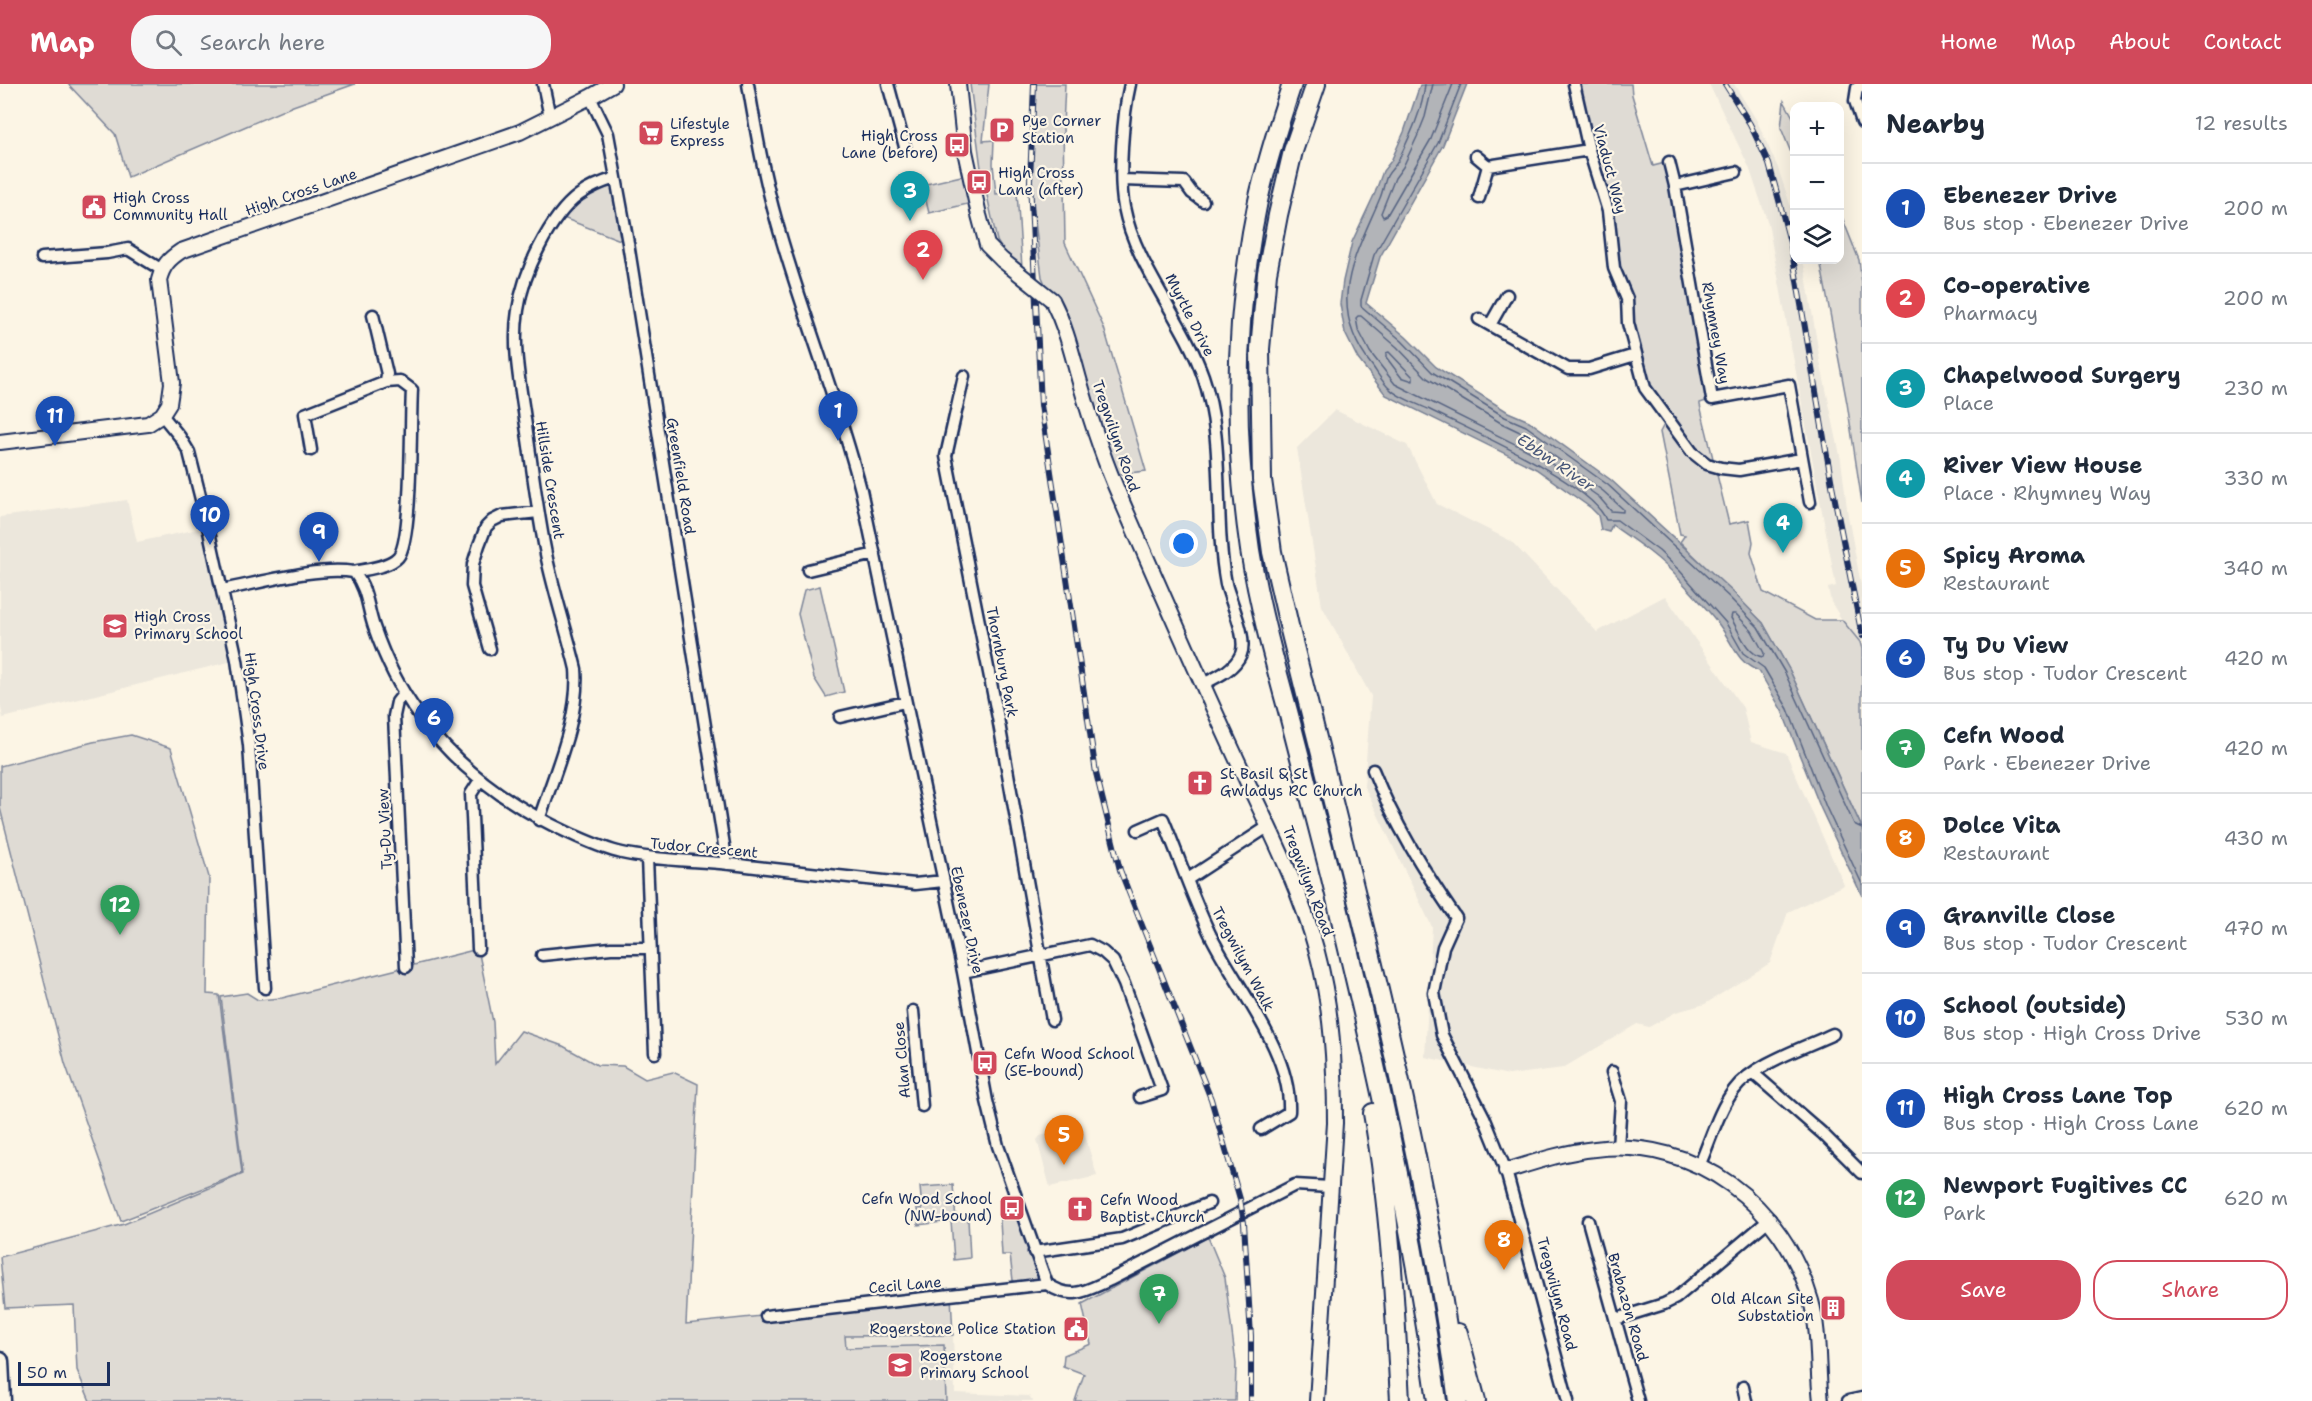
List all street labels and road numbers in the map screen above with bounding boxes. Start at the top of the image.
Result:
street label: Viaduct Way [1588,122,1632,216]
street label: High Cross Lane [242,163,360,221]
street label: Myrtle Drive [1161,270,1219,360]
street label: Rhymney Way [1697,280,1735,386]
street label: Tregwilym Road [1088,377,1145,495]
street label: Greenfield Road [662,416,700,536]
street label: Hillside Crescent [531,419,569,541]
street label: Thornbury Park [981,605,1023,719]
street label: High Cross Drive [240,651,274,771]
street label: Ty-Du View [373,788,397,870]
street label: Tregwilym Road [1278,823,1338,940]
street label: Tudor Crescent [649,833,759,863]
street label: Ebenezer Drive [946,864,988,976]
street label: Tregwilym Walk [1207,903,1279,1015]
street label: Alan Close [889,1021,915,1099]
street label: Tregwilym Road [1532,1235,1582,1354]
street label: Brabazon Road [1603,1251,1653,1364]
street label: Cecil Lane [868,1272,942,1298]

